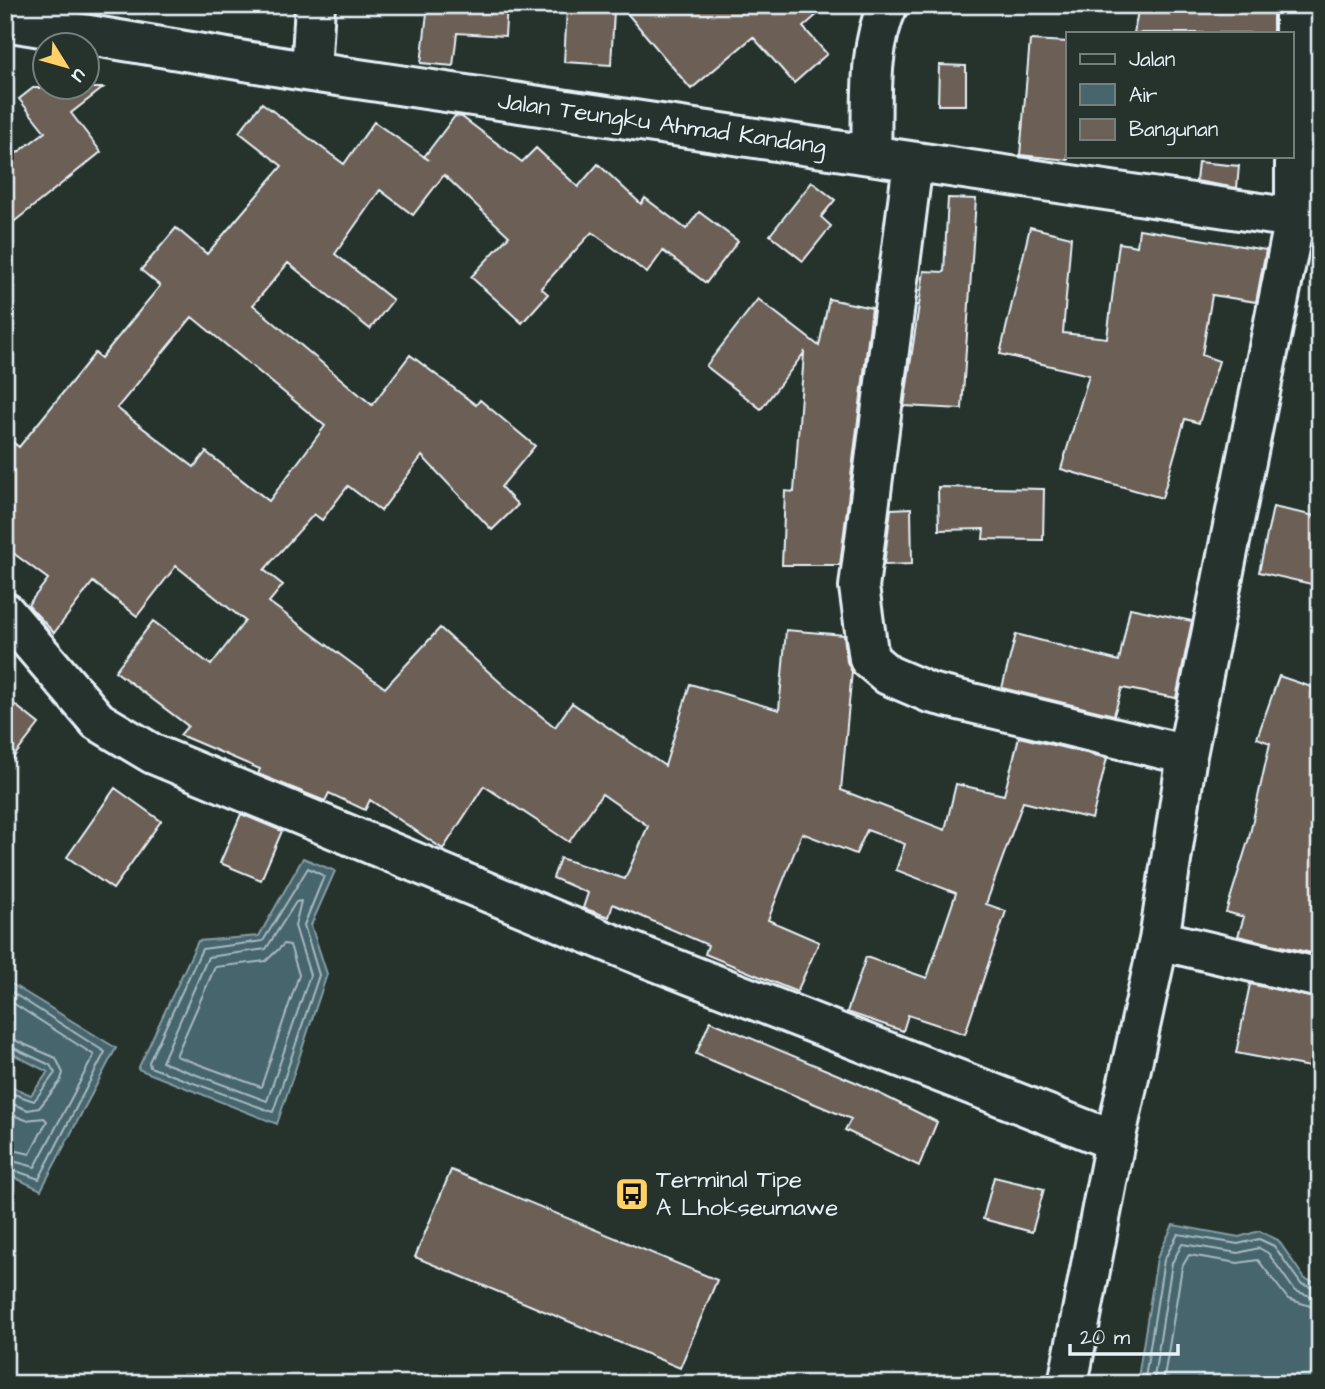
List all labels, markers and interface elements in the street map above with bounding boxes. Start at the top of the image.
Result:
north arrow [32,32,102,102]
legend [1066,32,1294,158]
text: Jalan [1129,45,1175,74]
text: U [64,63,92,88]
text: Air [1129,81,1158,110]
street label: Jalan Teungku Ahmad Kandang [495,84,828,165]
text: Bangunan [1129,115,1218,146]
place label: Terminal Tipe A Lhokseumawe [656,1163,838,1225]
bus stop icon: Terminal Tipe A Lhokseumawe [613,1175,651,1213]
scale bar [1070,1312,1178,1356]
text: 20 m [1080,1323,1131,1352]

